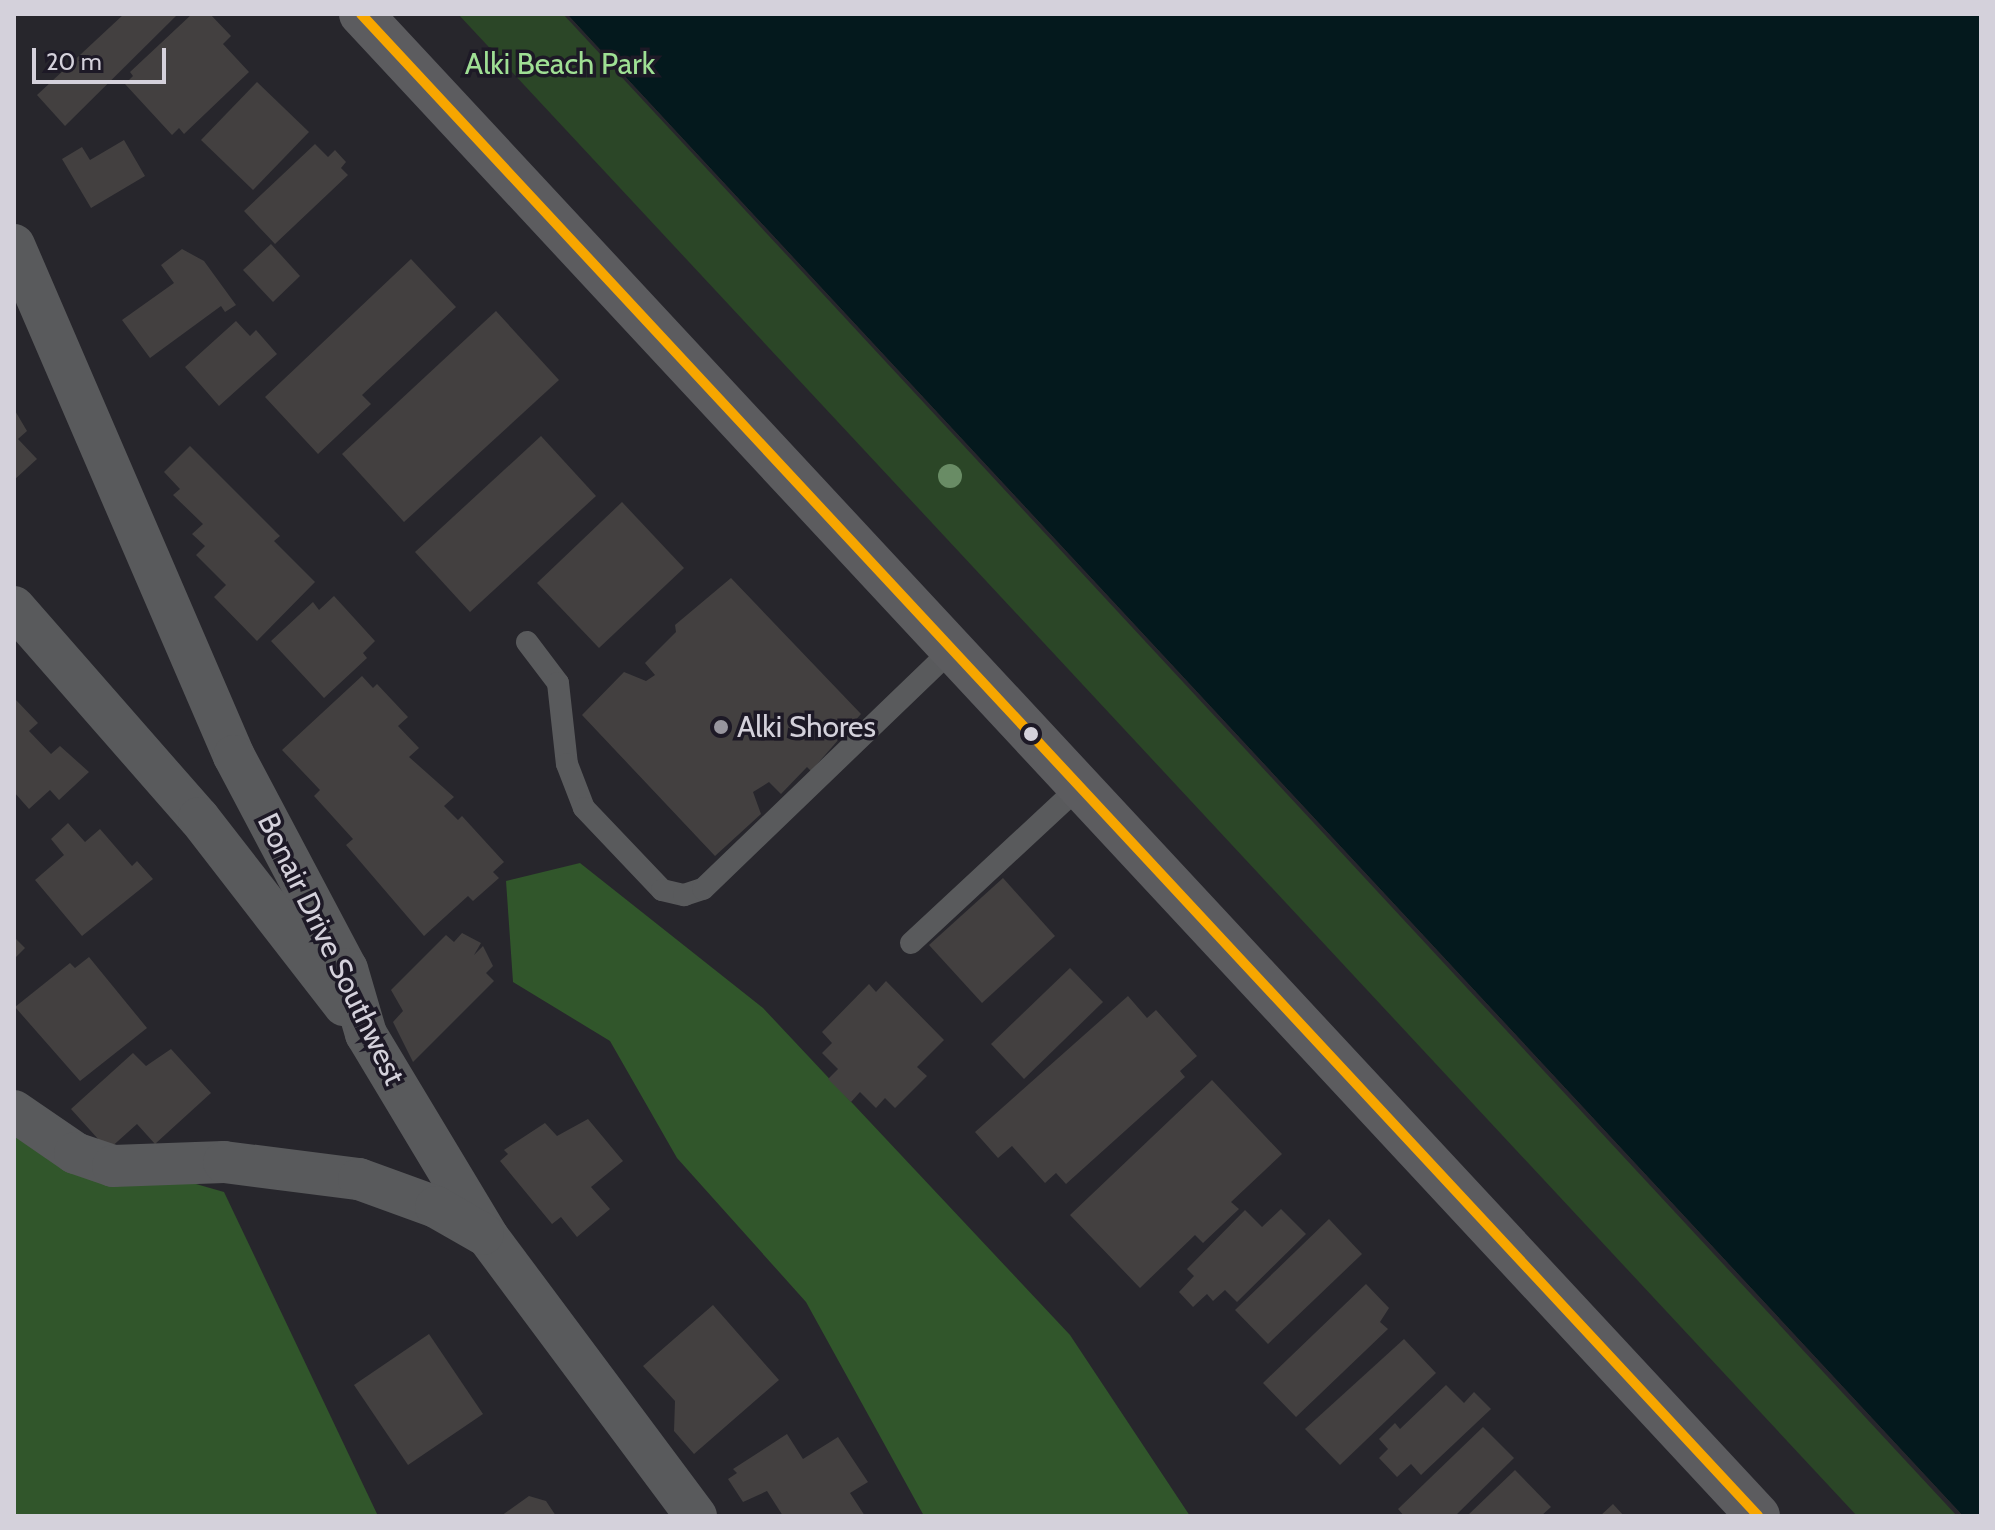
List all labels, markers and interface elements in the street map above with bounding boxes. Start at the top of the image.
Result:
scale bar [36,32,170,82]
park label: Alki Beach Park [465,46,655,82]
text: 20 m [46,47,102,76]
place label: Alki Shores [737,709,876,745]
marker: Alki Shores [712,718,730,736]
unlabelled marker [1023,726,1039,742]
street label: Bonair Drive Southwest [250,807,412,1091]

